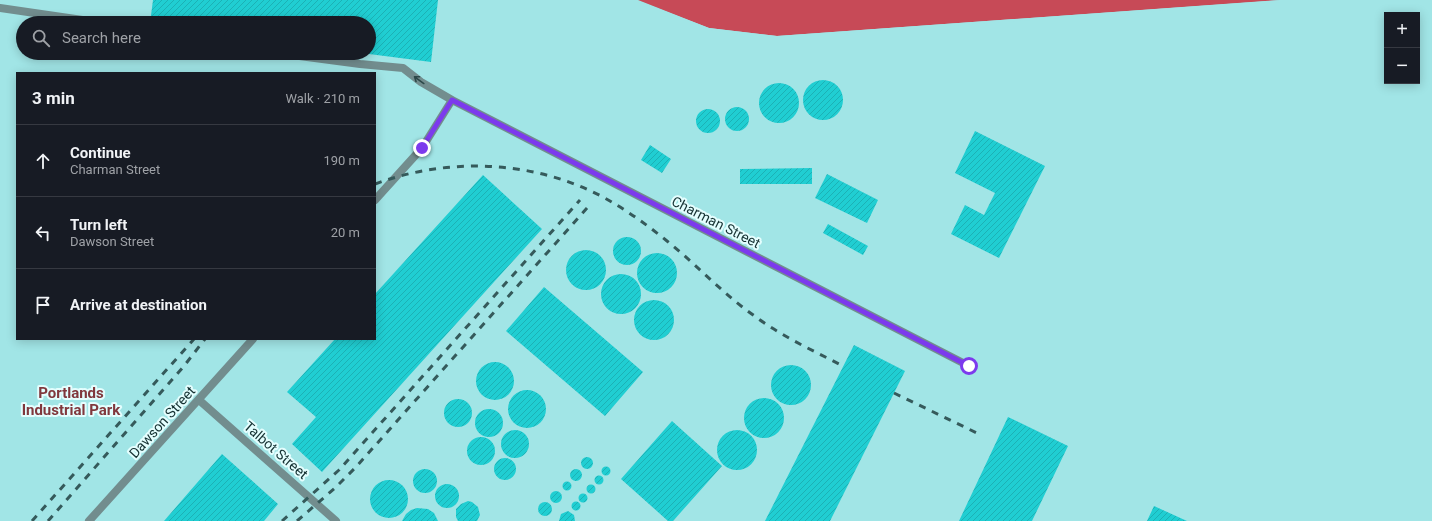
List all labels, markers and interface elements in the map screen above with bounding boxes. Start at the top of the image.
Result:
map controls [1384,12,1420,84]
button: + [1384,12,1420,48]
search box [16,16,376,60]
icon: search [30,27,52,49]
text: Search here [62,29,141,47]
button: − [1384,48,1420,84]
one-way arrow [413,76,424,84]
text: 3 min [32,88,75,108]
text: Walk · 210 m [285,91,360,106]
route end [413,139,431,157]
text: Continue [70,144,131,162]
icon: ahead [32,150,54,172]
text: 190 m [323,153,360,168]
text: Charman Street [70,162,160,177]
street label: Charman Street [669,193,763,251]
text: Turn left [70,216,127,234]
icon: left [32,222,54,244]
text: 20 m [331,225,360,240]
text: Dawson Street [70,234,154,249]
icon: arrive [32,294,54,316]
text: Arrive at destination [70,296,207,314]
route start [960,357,978,375]
street label: Dawson Street [126,383,199,461]
district label: Portlands Industrial Park [22,384,121,419]
street label: Talbot Street [241,418,312,482]

